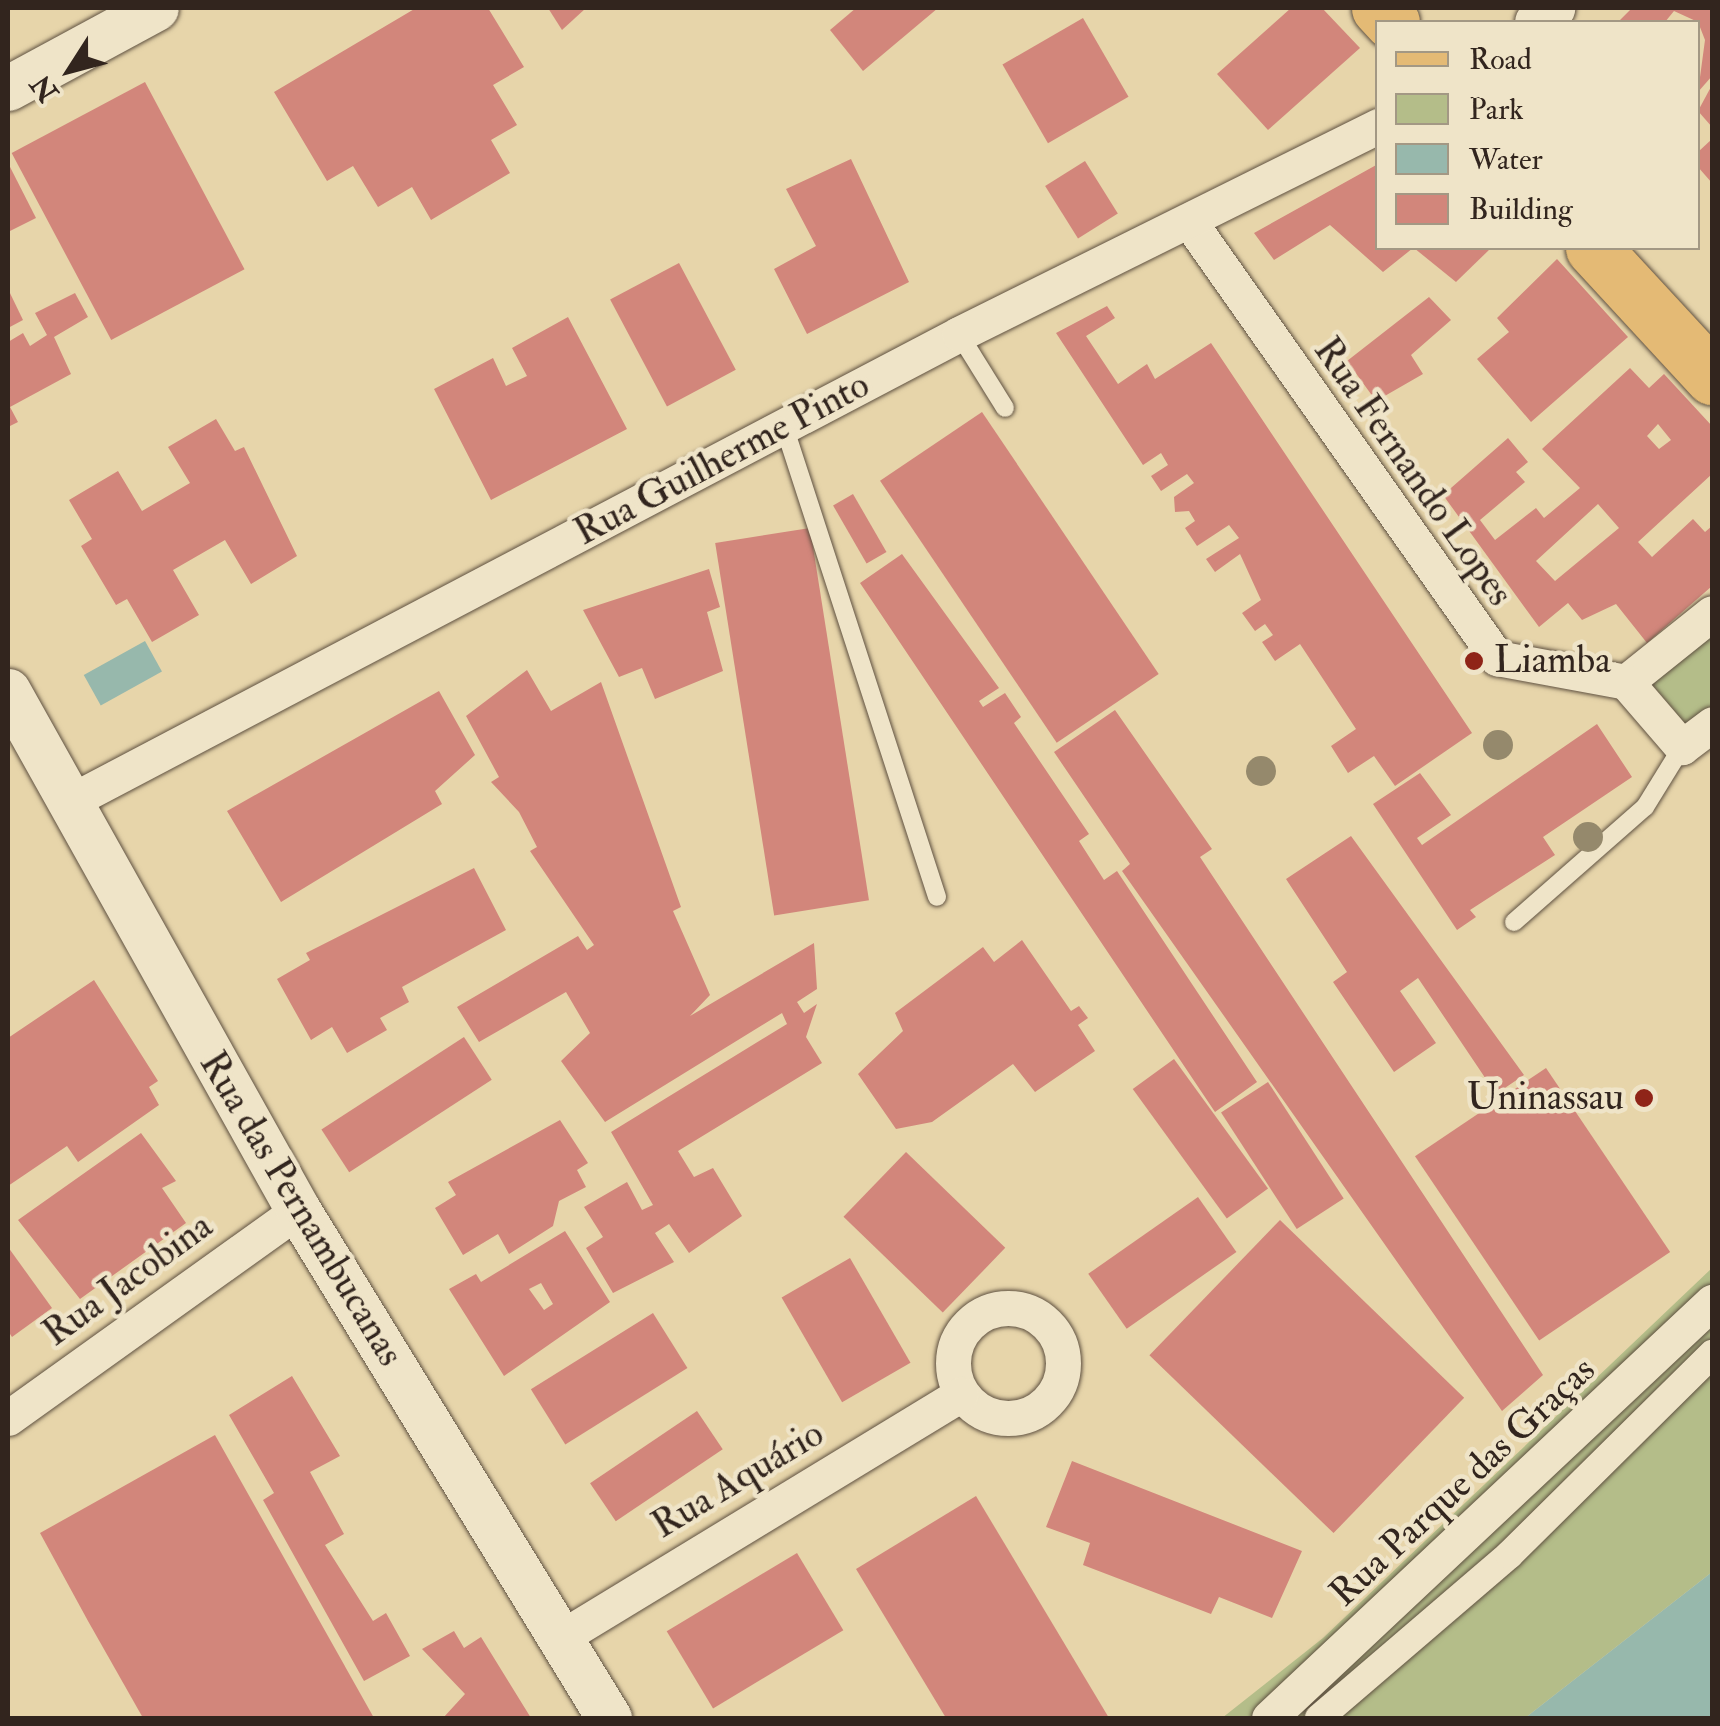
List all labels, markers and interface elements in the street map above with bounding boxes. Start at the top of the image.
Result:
north arrow [20,20,120,120]
legend [1375,20,1700,250]
text: Road [1469,41,1532,78]
text: N [24,68,67,108]
text: Park [1469,91,1524,128]
text: Water [1469,141,1543,178]
text: Building [1469,191,1573,228]
street label: Rua Fernando Lopes [1303,329,1523,615]
street label: Rua Guilherme Pinto [567,362,877,556]
place label: Liamba [1494,638,1611,684]
marker: Liamba [1463,650,1485,672]
street label: Rua das Pernambucanas [189,1044,413,1374]
place label: Uninassau [1467,1075,1624,1121]
marker: Uninassau [1633,1087,1655,1109]
street label: Rua Jacobina [35,1203,221,1357]
street label: Rua Parque das Graças [1321,1347,1605,1617]
street label: Rua Aquário [644,1411,832,1549]

